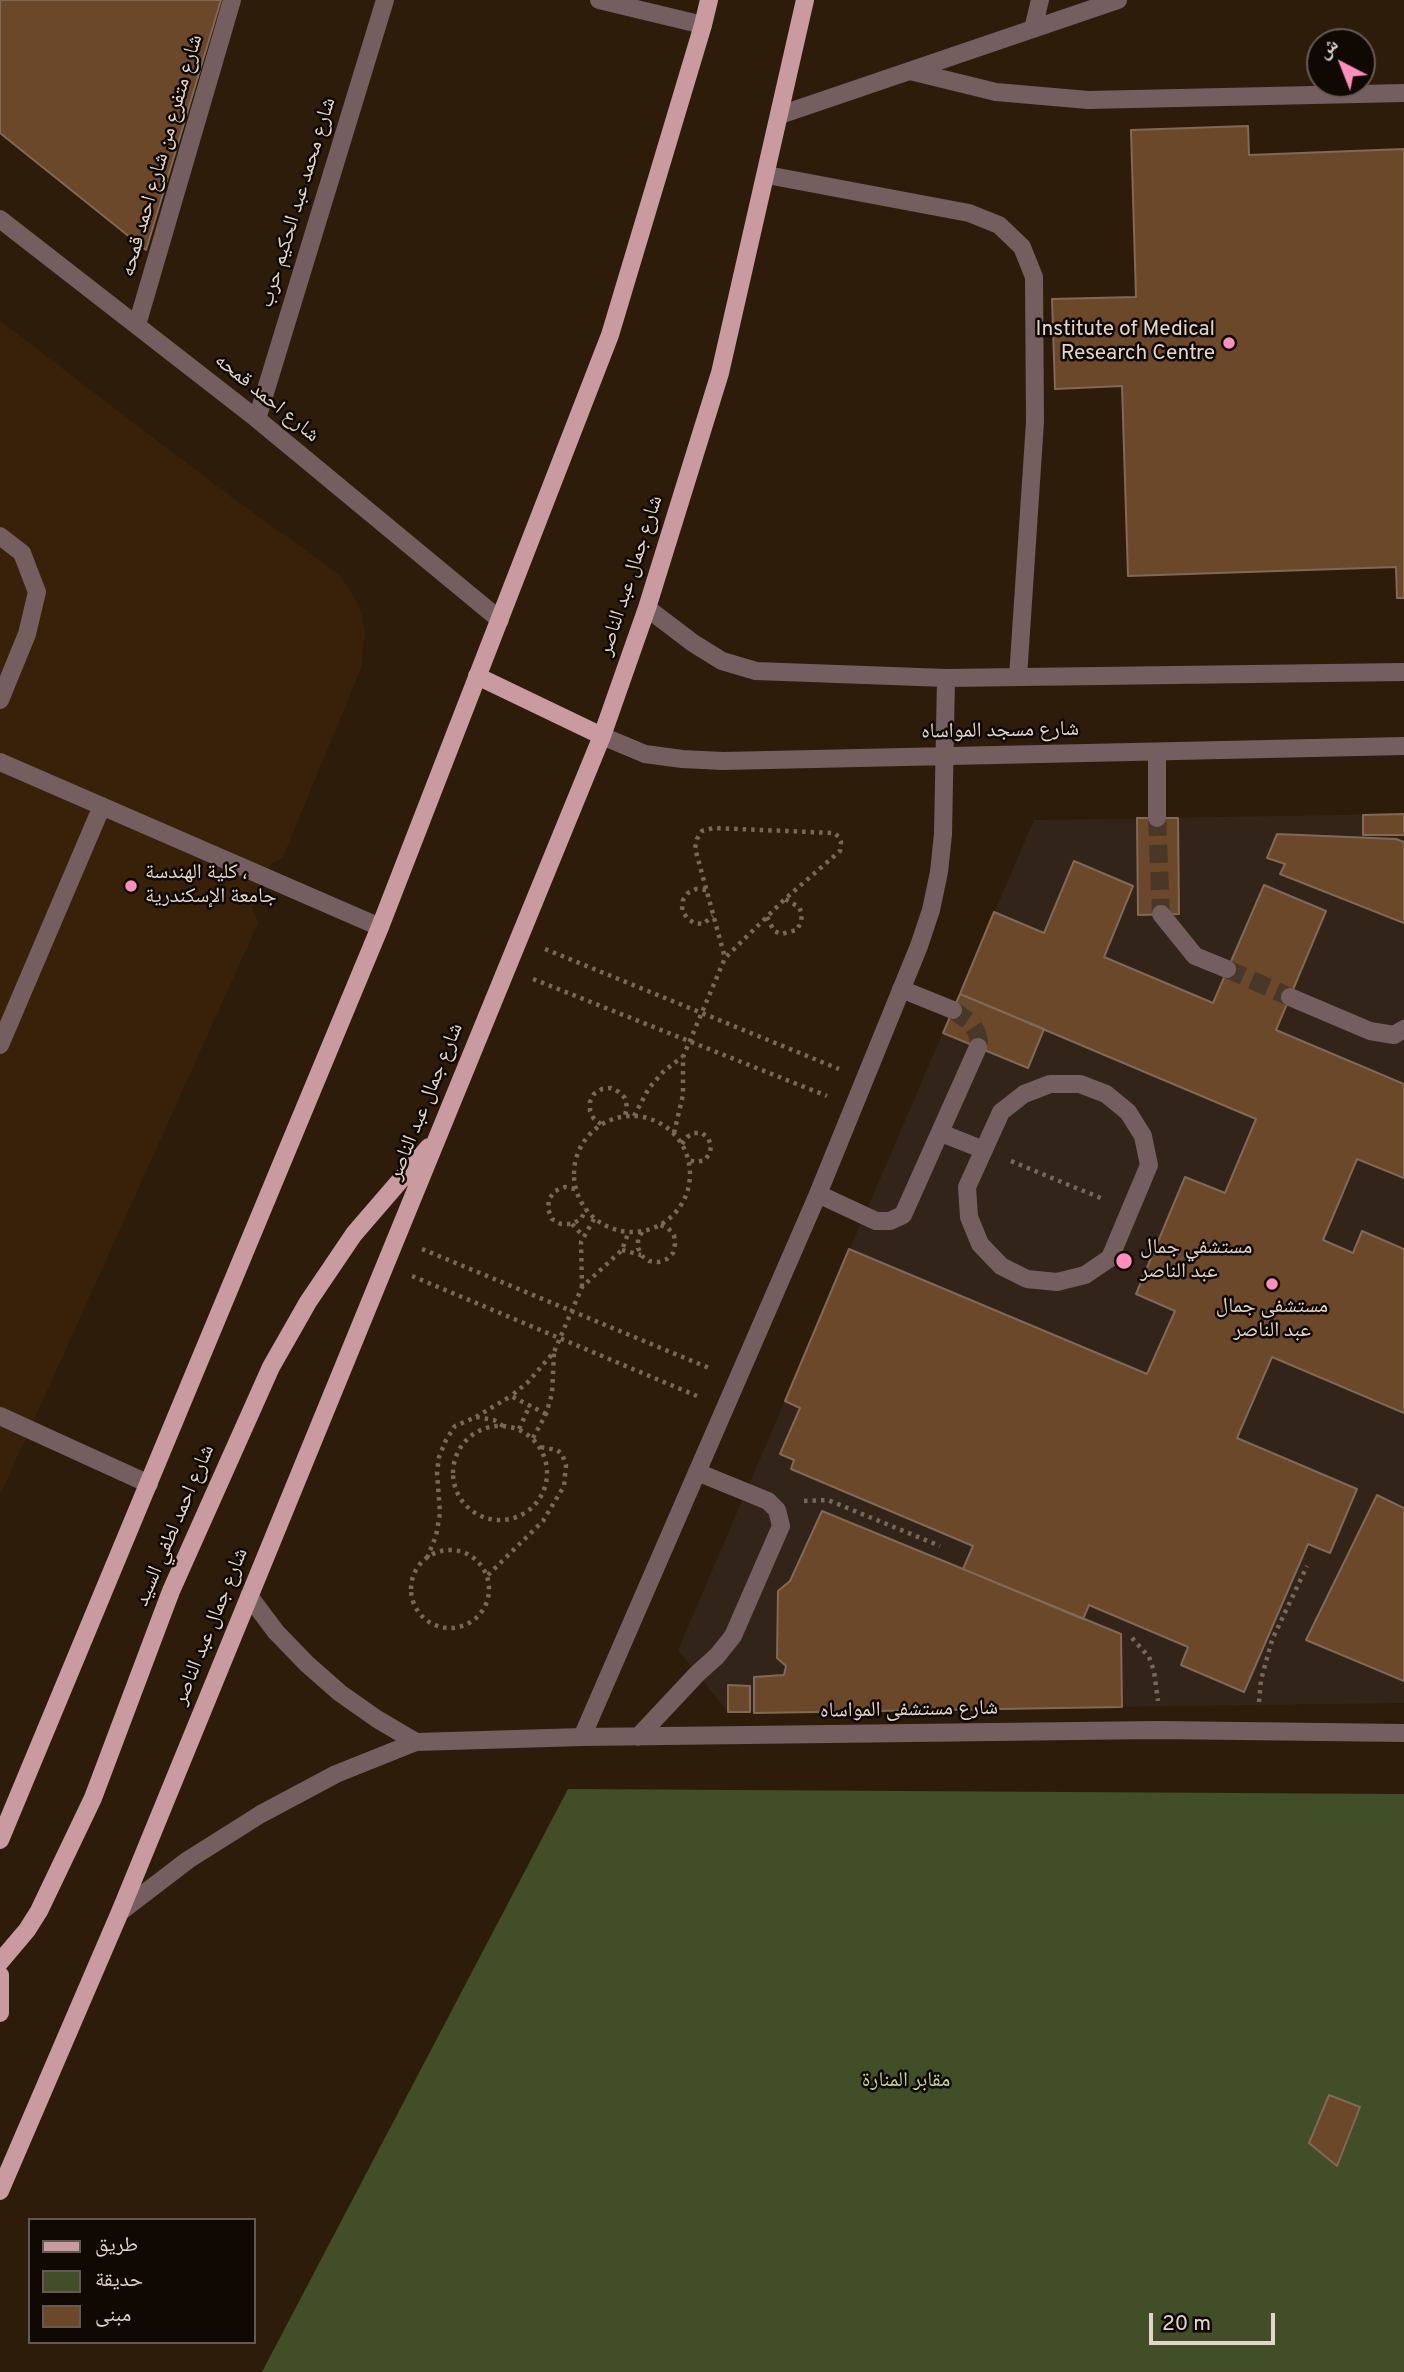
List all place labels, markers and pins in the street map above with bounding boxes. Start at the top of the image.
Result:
place label: Institute of Medical Research Centre [1036,318,1215,368]
marker: Institute of Medical Research Centre [1221,335,1237,351]
place label: كلية الهندسة ، جامعة الإسكندرية [145,861,277,911]
marker: كلية الهندسة ، جامعة الإسكندرية [123,878,139,894]
place label: مستشفي جمال عبد الناصر [1140,1236,1252,1286]
marker: مستشفي جمال عبد الناصر [1114,1251,1134,1271]
marker: مستشفى جمال عبد الناصر [1264,1276,1280,1292]
place label: مستشفى جمال عبد الناصر [1216,1295,1328,1345]

